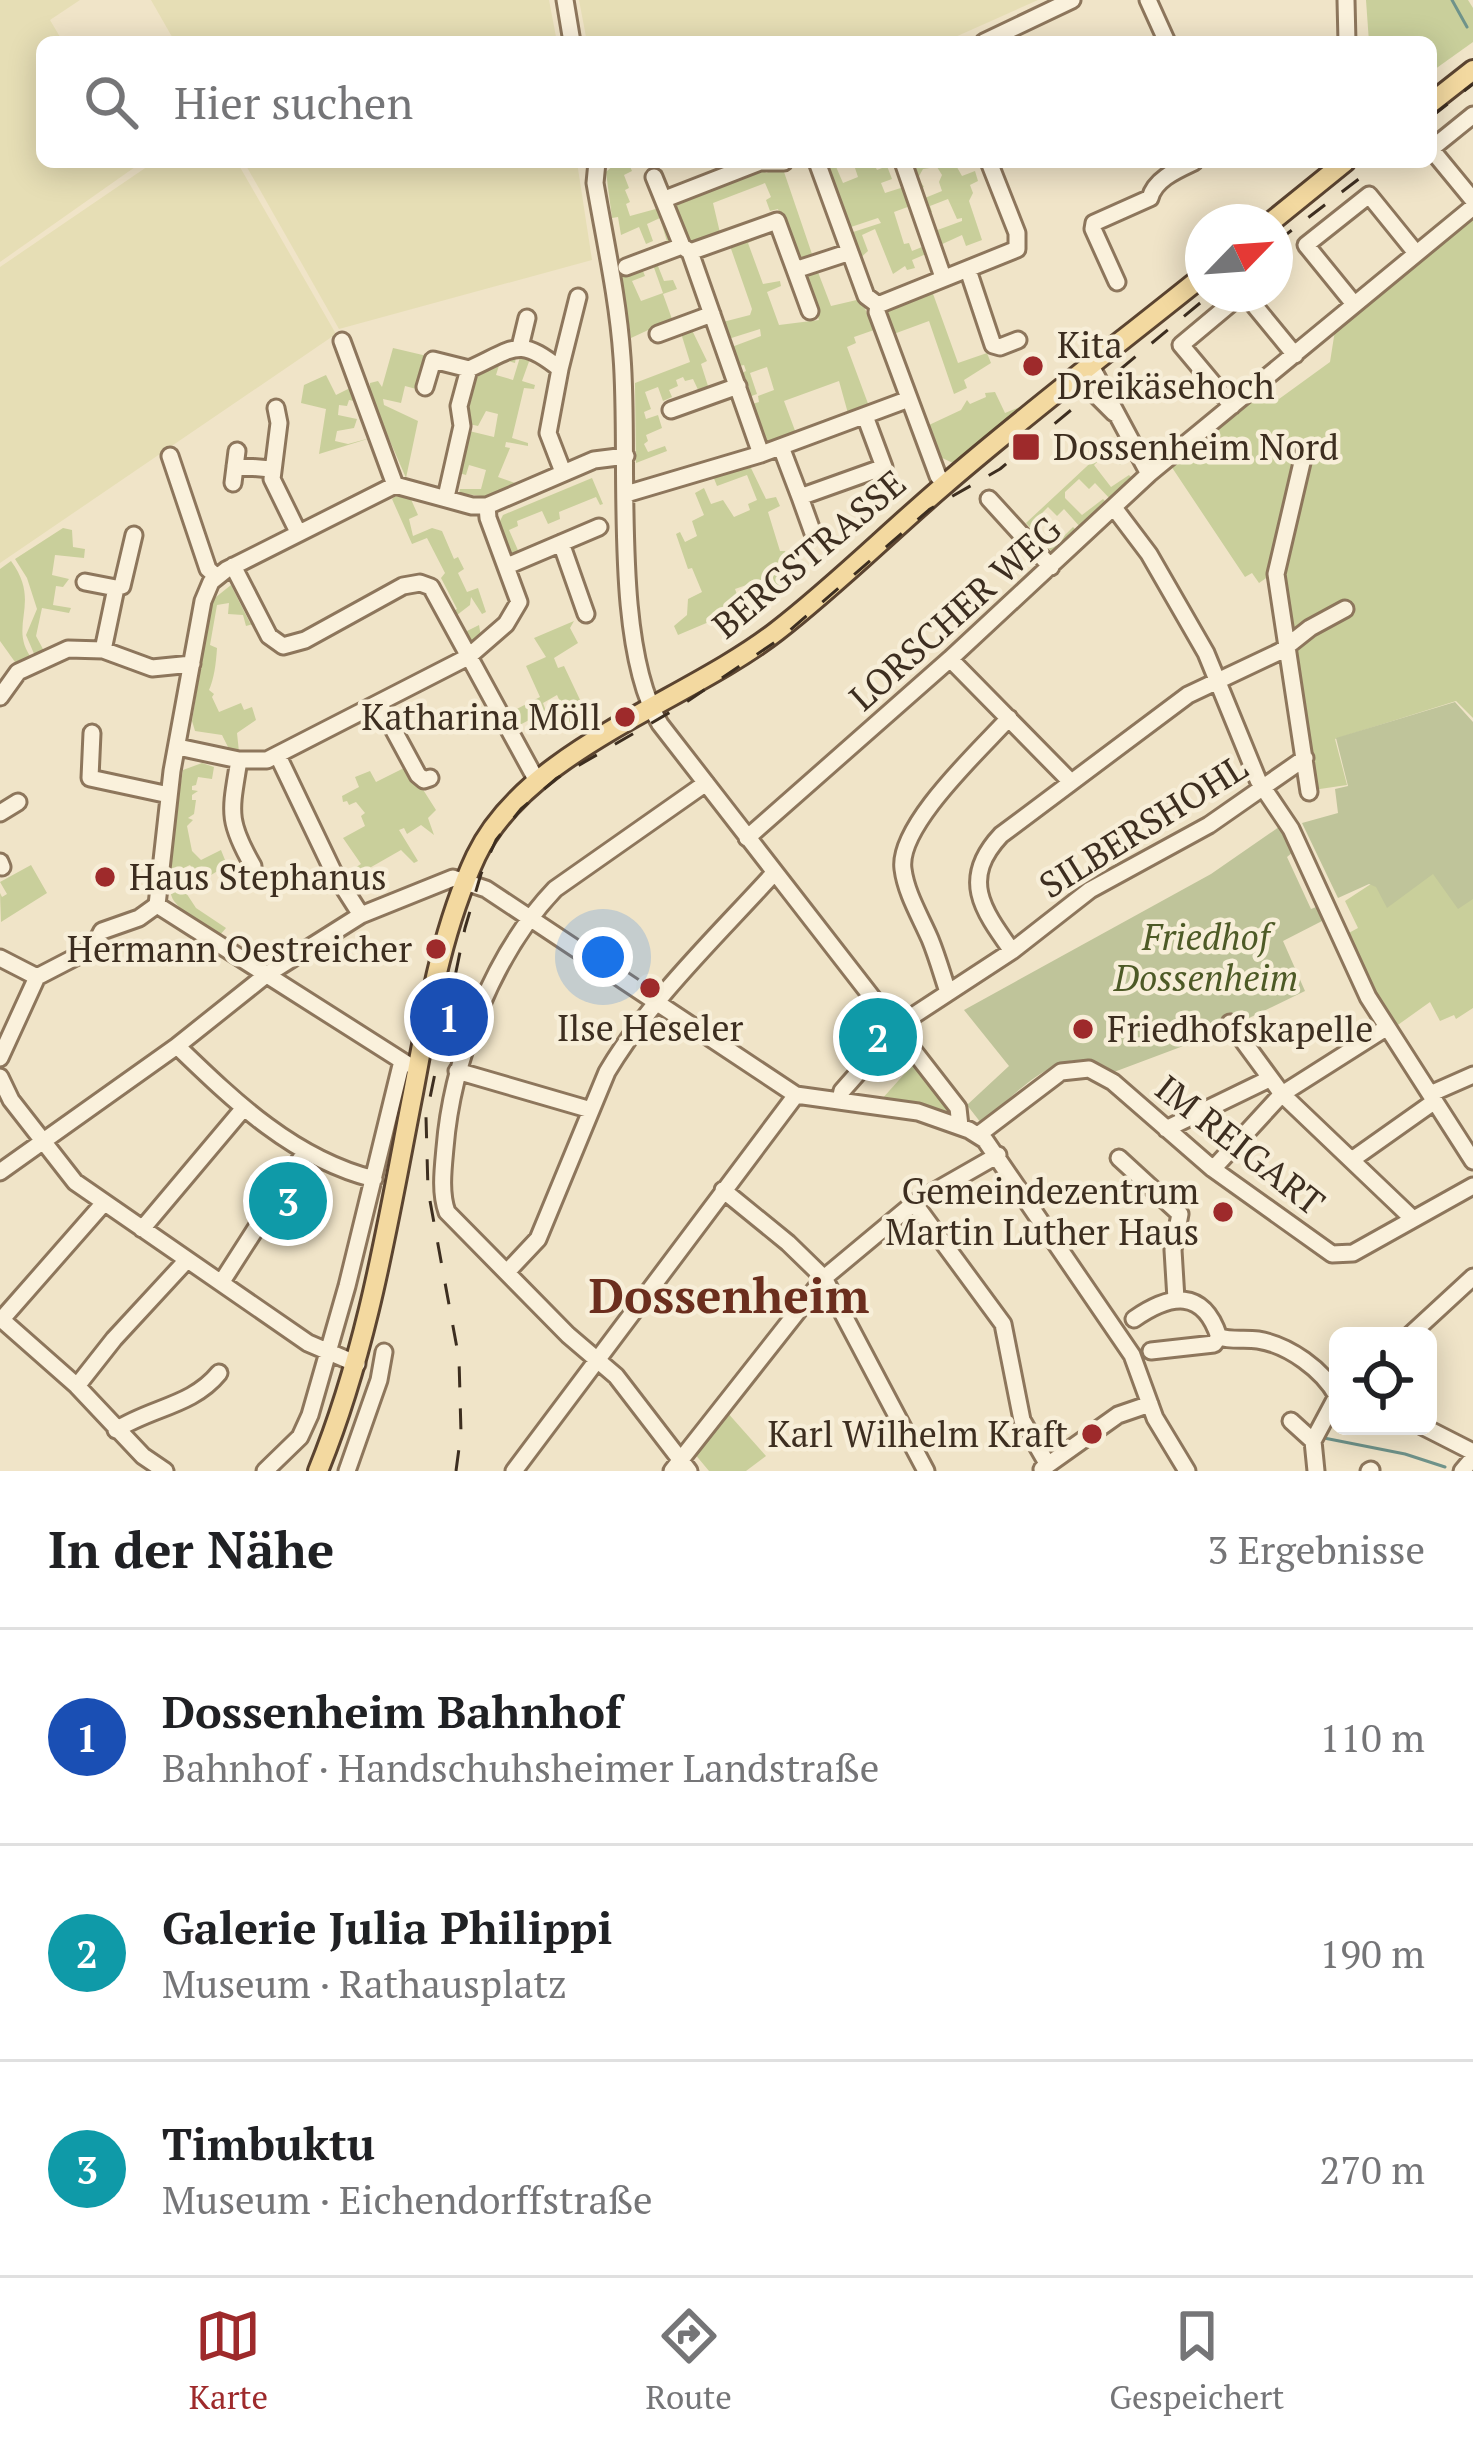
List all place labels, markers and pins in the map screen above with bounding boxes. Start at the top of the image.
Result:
place label: Kita Dreikäsehoch [1057,321,1275,409]
marker: Kita Dreikäsehoch [1020,353,1046,379]
place label: Dossenheim Nord [1053,423,1339,470]
marker: Dossenheim Nord [1010,431,1042,463]
place label: Katharina Möll [361,693,601,740]
marker: Katharina Möll [612,704,638,730]
place label: Haus Stephanus [129,853,386,900]
marker: Haus Stephanus [92,864,118,890]
place label: Hermann Oestreicher [67,925,412,972]
marker: Hermann Oestreicher [423,936,449,962]
pin: 1 [410,972,488,1062]
marker: Ilse Heseler [637,975,663,1001]
pin: 2 [839,992,917,1082]
place label: Ilse Heseler [557,1004,744,1051]
place label: Friedhofskapelle [1107,1005,1373,1052]
marker: Friedhofskapelle [1070,1016,1096,1042]
pin: 3 [249,1156,327,1246]
place label: Gemeindezentrum Martin Luther Haus [885,1167,1199,1255]
marker: Gemeindezentrum Martin Luther Haus [1210,1199,1236,1225]
place label: Karl Wilhelm Kraft [767,1410,1068,1457]
marker: Karl Wilhelm Kraft [1079,1421,1105,1447]

